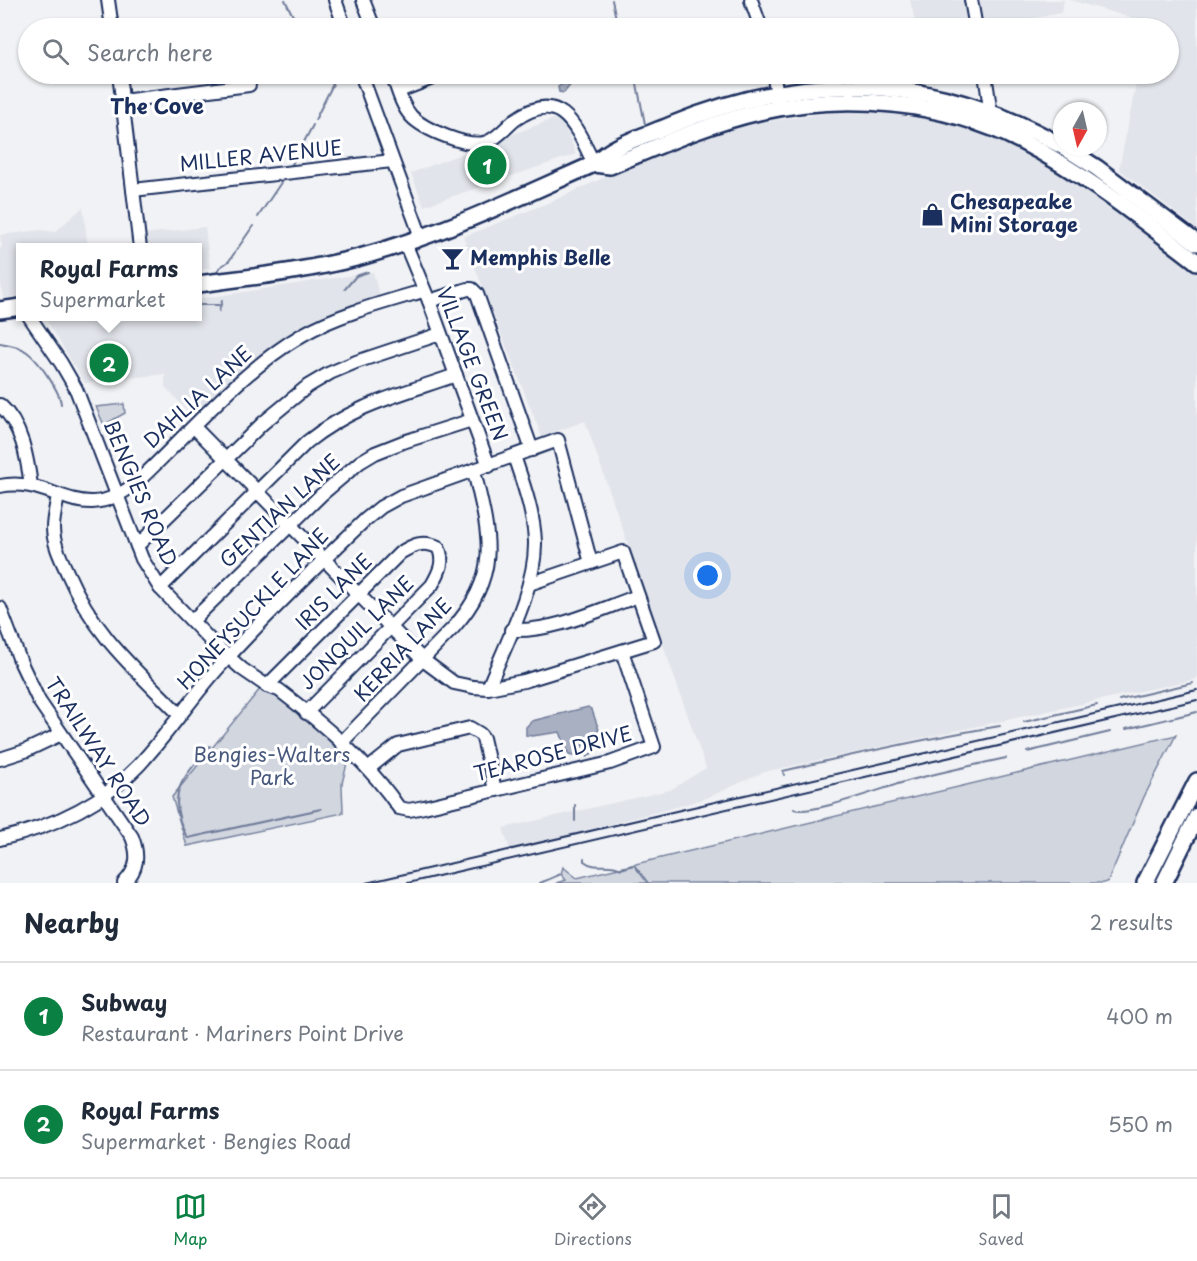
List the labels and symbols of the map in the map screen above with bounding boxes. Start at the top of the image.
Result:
district label: The Cove [110,89,204,121]
north arrow [1053,102,1107,156]
street label: MILLER AVENUE [178,132,344,178]
pin: 1 [468,142,506,188]
place label: Chesapeake Mini Storage [950,186,1078,239]
shop icon: Chesapeake Mini Storage [919,201,945,227]
place label: Memphis Belle [470,242,611,272]
bar icon: Memphis Belle [439,245,465,271]
street label: VILLAGE GREEN [430,283,516,445]
street label: DAHLIA LANE [136,338,258,454]
pin: 2 [90,340,128,386]
street label: BENGIES ROAD [96,415,185,571]
street label: GENTIAN LANE [212,446,346,574]
street label: HONEYSUCKLE LANE [169,521,335,696]
street label: IRIS LANE [288,546,378,636]
your location [693,561,722,590]
street label: JONQUIL LANE [292,568,420,696]
street label: KERRIA LANE [346,591,458,708]
street label: TRAILWAY ROAD [39,670,159,832]
street label: TEAROSE DRIVE [470,717,635,789]
park label: Bengies-Walters Park [194,739,350,792]

